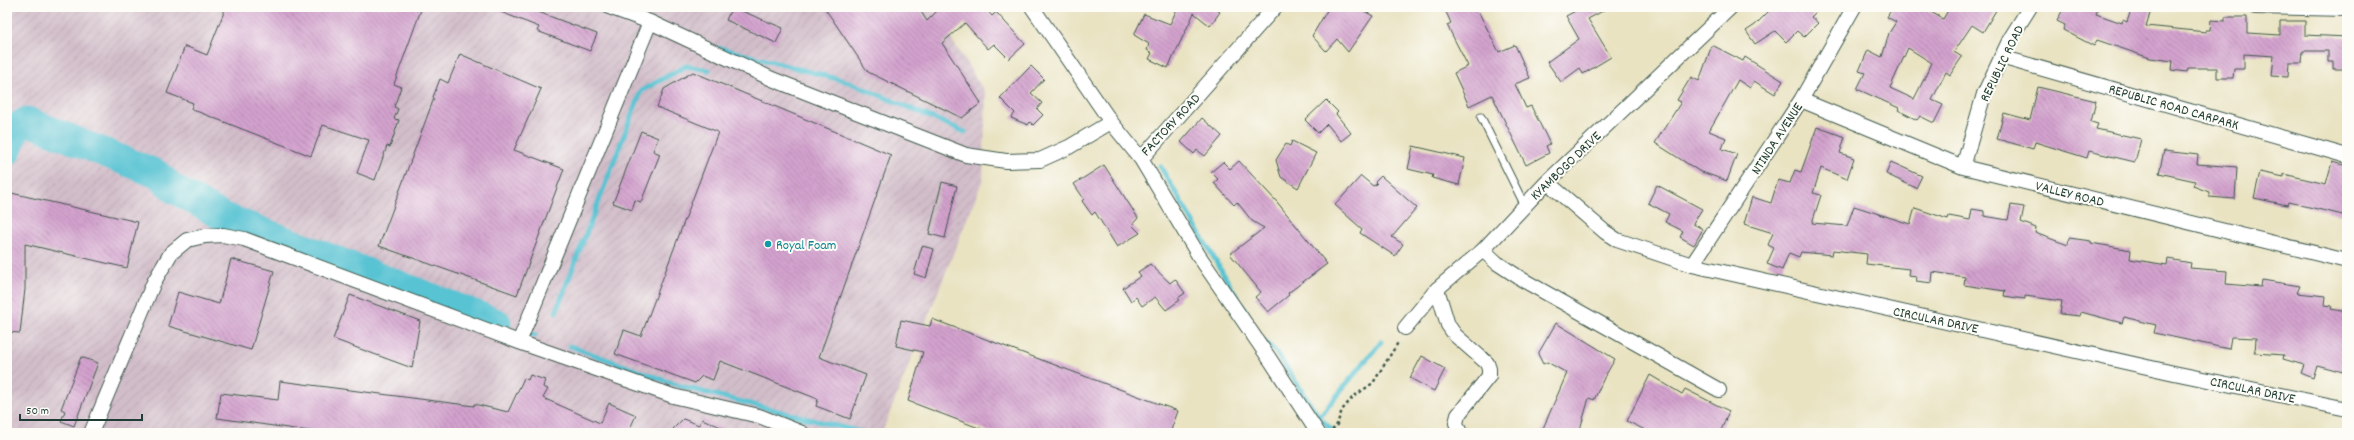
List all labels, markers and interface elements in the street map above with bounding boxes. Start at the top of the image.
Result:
street label: REPUBLIC ROAD [1976,22,2030,105]
street label: REPUBLIC ROAD CARPARK [2106,80,2241,136]
street label: FACTORY ROAD [1137,90,1206,161]
street label: NTINDA AVENUE [1747,98,1809,179]
street label: KYAMBOGO DRIVE [1526,127,1607,206]
street label: VALLEY ROAD [2033,177,2106,213]
place label: Royal Foam [776,236,836,256]
marker: Royal Foam [763,239,773,249]
street label: CIRCULAR DRIVE [1891,302,1981,340]
street label: CIRCULAR DRIVE [2208,372,2298,410]
scale bar [20,396,142,422]
text: 50 m [26,403,49,420]

